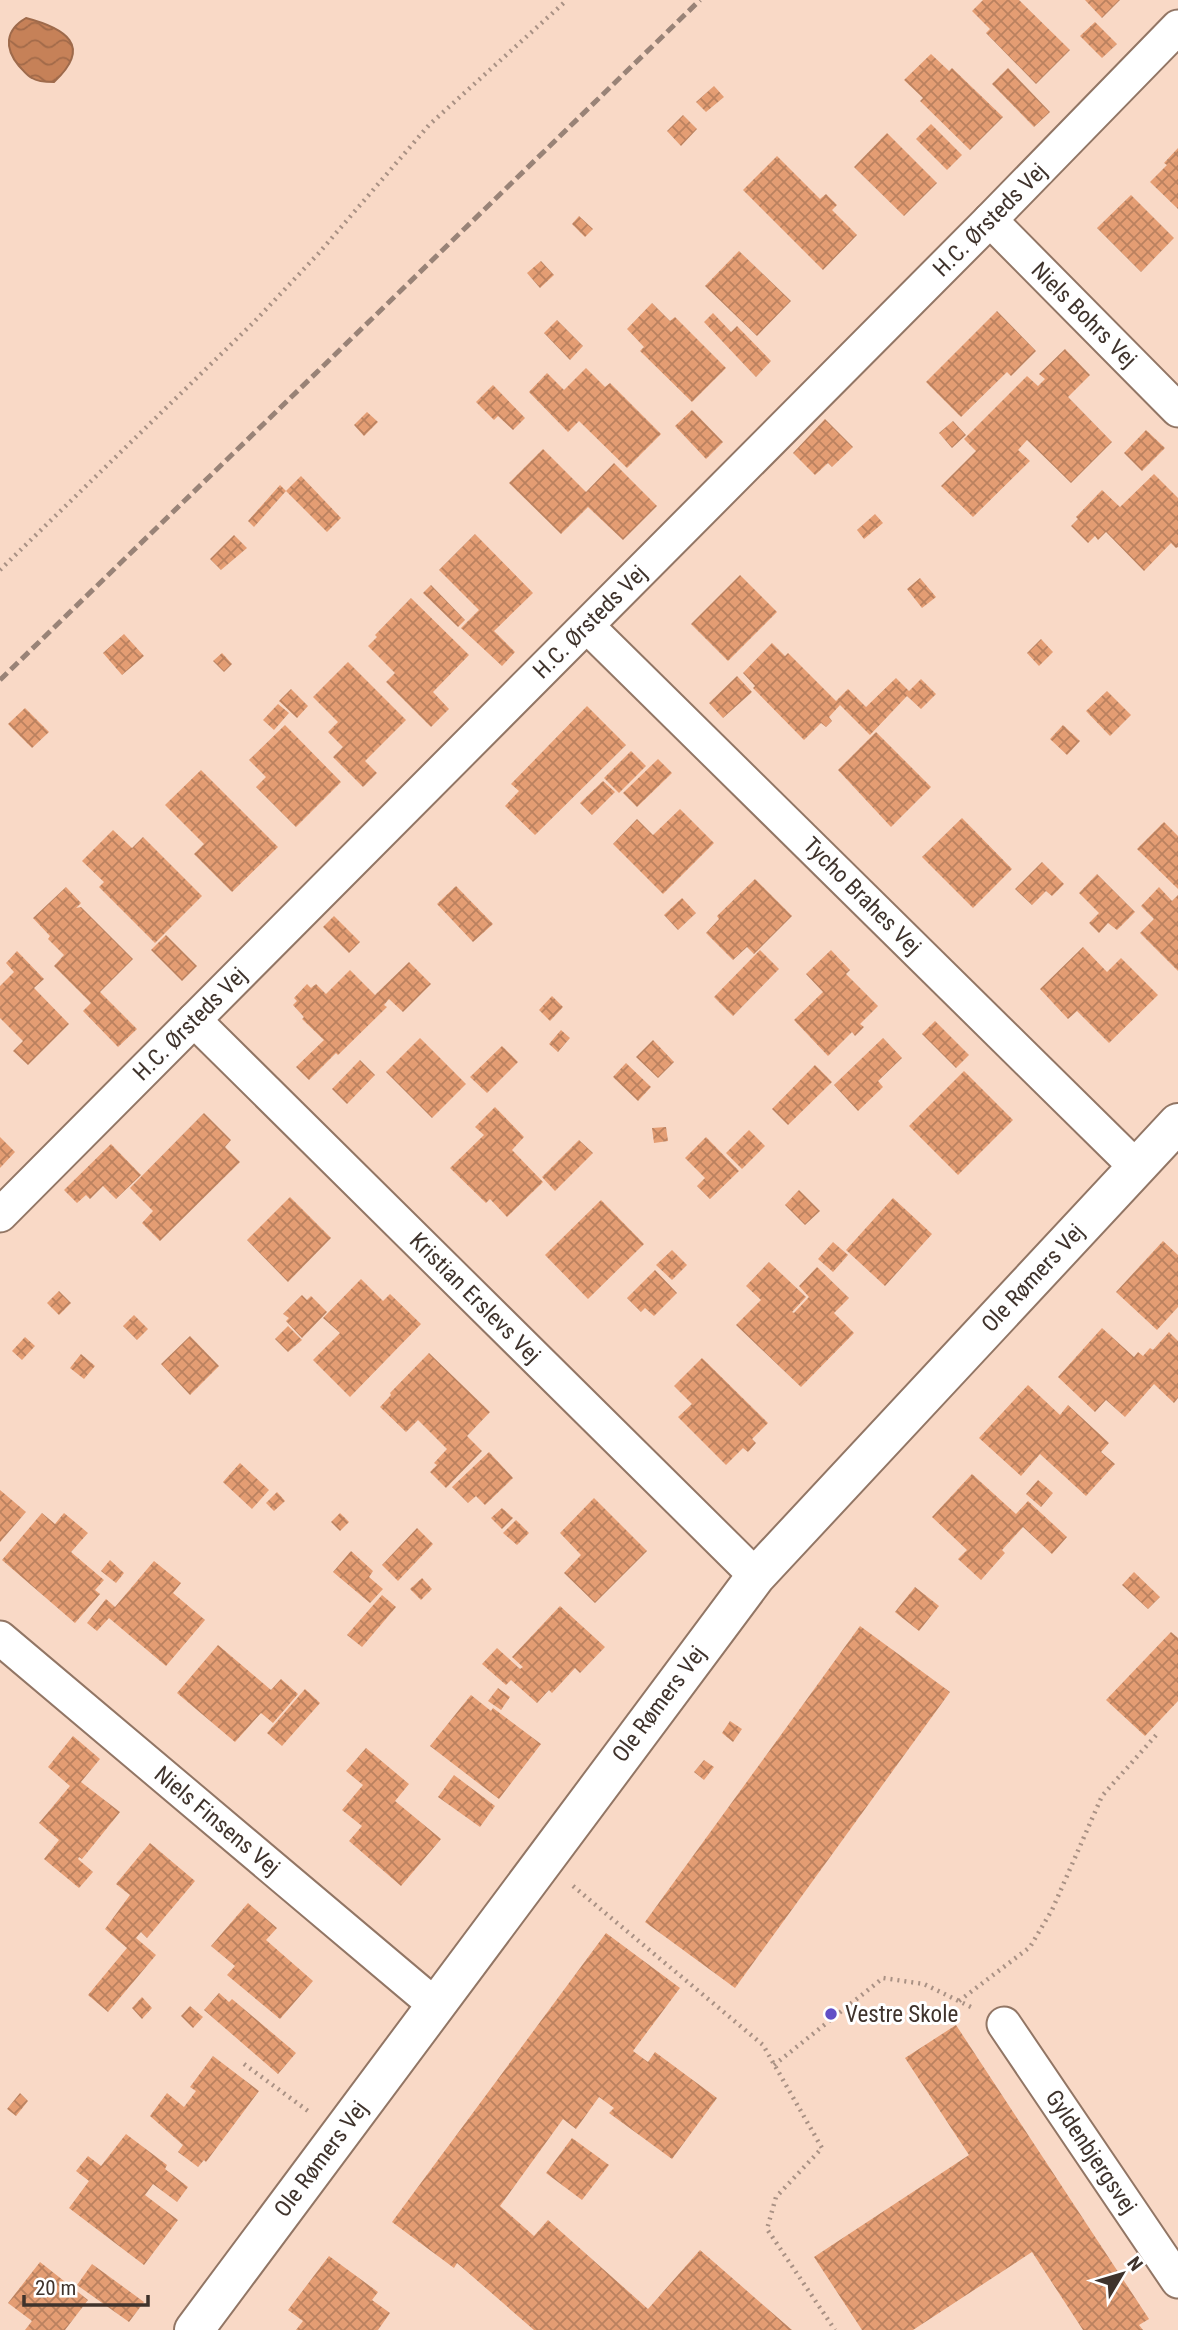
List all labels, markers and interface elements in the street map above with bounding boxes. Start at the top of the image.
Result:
street label: H.C. Ørsteds Vej [928,158,1052,282]
street label: Niels Bohrs Vej [1026,257,1142,373]
street label: H.C. Ørsteds Vej [528,560,652,684]
street label: Tycho Brahes Vej [798,832,926,960]
street label: H.C. Ørsteds Vej [128,962,252,1086]
street label: Ole Rømers Vej [976,1218,1090,1338]
street label: Kristian Erslevs Vej [404,1227,546,1369]
street label: Ole Rømers Vej [607,1641,711,1767]
street label: Niels Finsens Vej [149,1761,285,1881]
place label: Vestre Skole [845,2001,958,2028]
marker: Vestre Skole [823,2006,839,2022]
street label: Gyldenbjergsvej [1040,2085,1142,2219]
street label: Ole Rømers Vej [269,2096,373,2222]
north arrow [1087,2239,1157,2309]
text: N [1122,2252,1148,2276]
scale bar [24,2264,149,2308]
text: 20 m [35,2276,76,2300]

